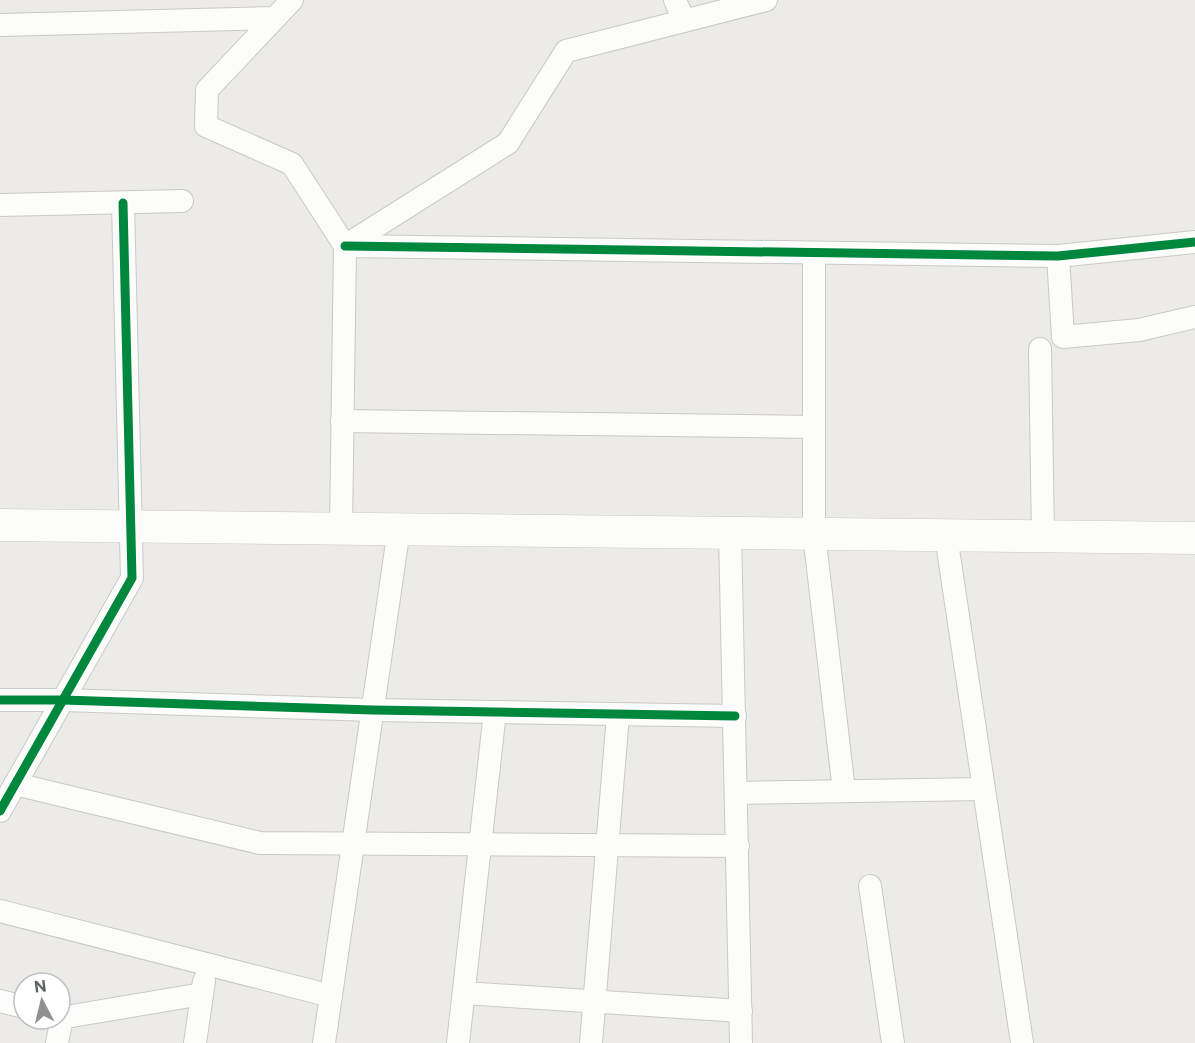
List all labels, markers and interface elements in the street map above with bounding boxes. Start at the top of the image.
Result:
north arrow [12,971,72,1031]
text: N [33,976,48,997]

